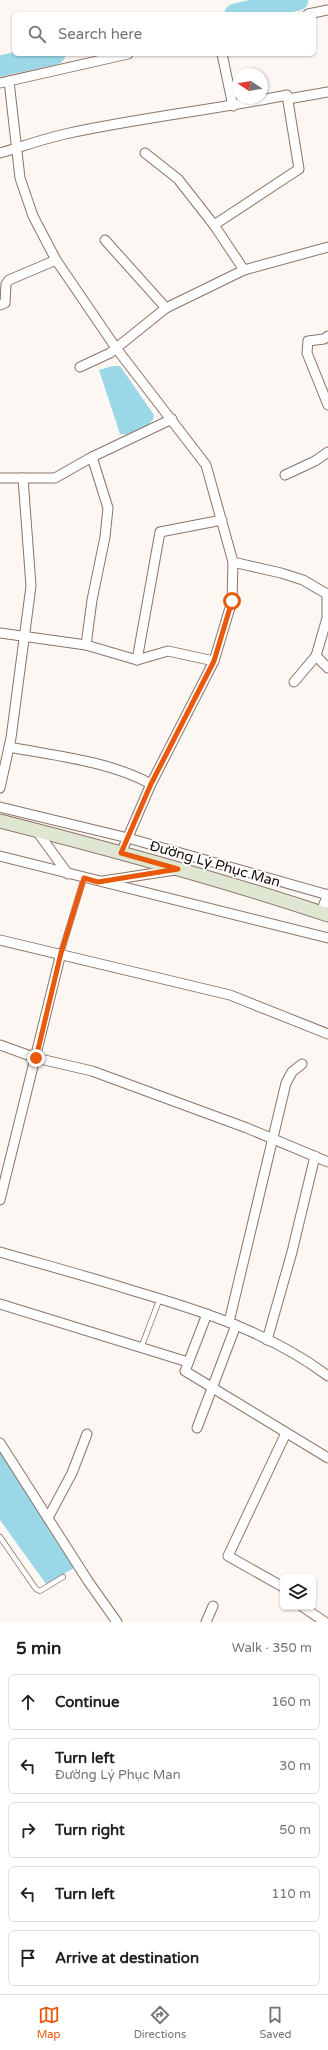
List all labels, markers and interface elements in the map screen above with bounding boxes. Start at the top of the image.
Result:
search box [12,12,316,56]
icon: search [26,23,48,45]
text: Search here [58,25,142,43]
north arrow [232,68,268,104]
route start [223,592,241,610]
street label: Đường Lý Phục Man [148,837,282,891]
route end [27,1049,45,1067]
map controls [280,1574,316,1610]
button: layers [280,1574,316,1610]
text: 5 min [16,1638,61,1659]
text: Walk · 350 m [232,1640,312,1656]
icon: ahead [17,1691,39,1713]
text: Continue [55,1693,119,1711]
text: 160 m [271,1694,311,1710]
text: Turn left [55,1749,115,1767]
icon: left [17,1755,39,1777]
text: 30 m [279,1758,311,1774]
text: Đường Lý Phục Man [55,1767,181,1783]
icon: right [17,1819,39,1841]
text: Turn right [55,1821,125,1839]
text: 50 m [279,1822,311,1838]
icon: left [17,1883,39,1905]
text: Turn left [55,1885,115,1903]
text: 110 m [271,1886,311,1902]
icon: arrive [17,1947,39,1969]
text: Arrive at destination [55,1949,199,1967]
tab: Map [37,2004,60,2041]
tab: Directions [134,2004,186,2041]
tab: Saved [260,2004,291,2041]

